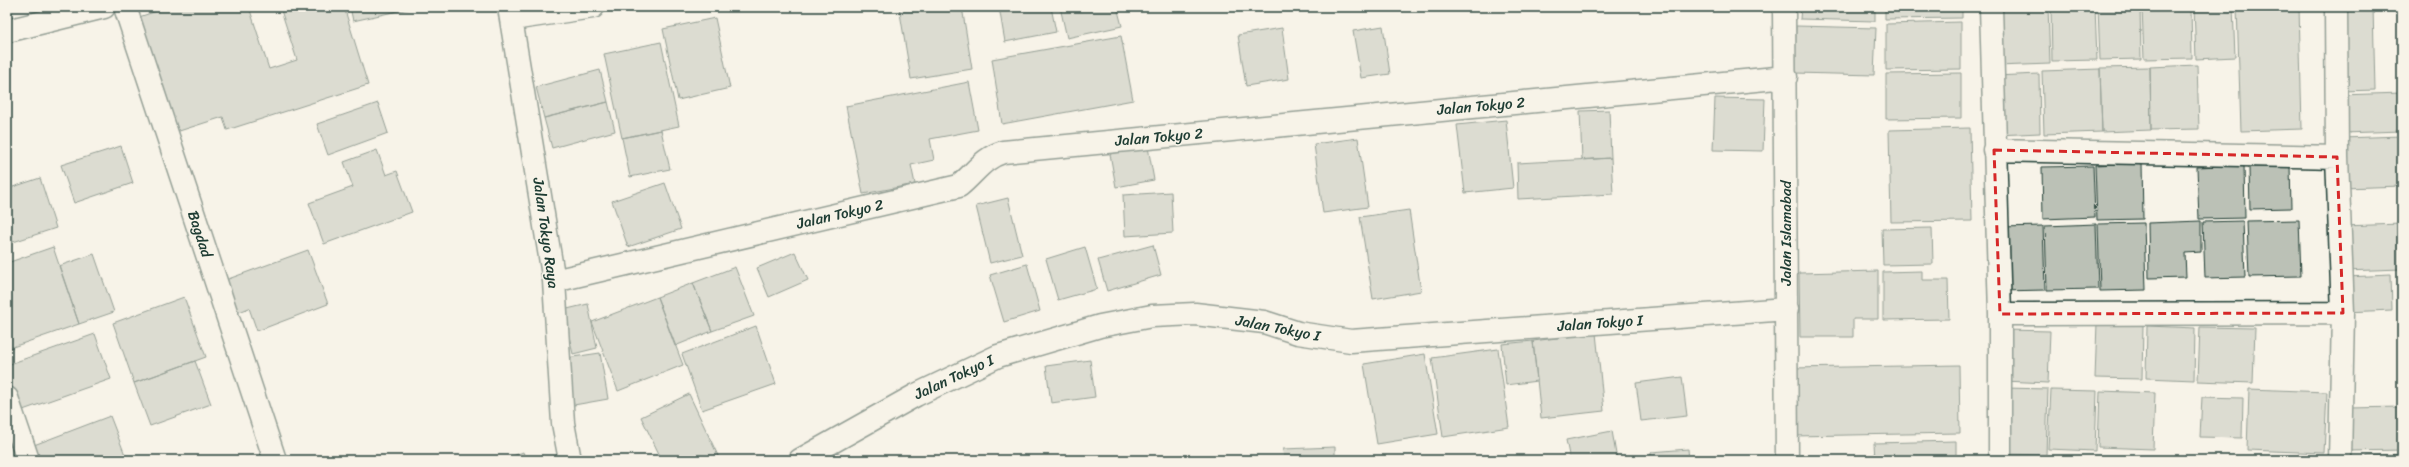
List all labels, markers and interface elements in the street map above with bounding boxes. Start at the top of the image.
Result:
street label: Jalan Tokyo 2 [1435,89,1526,123]
street label: Jalan Tokyo 2 [1113,120,1204,154]
street label: Jalan Tokyo Raya [525,175,567,290]
street label: Jalan Islamabad [1773,180,1799,286]
street label: Jalan Tokyo 2 [793,191,886,237]
street label: Bagdad [180,207,220,262]
street label: Jalan Tokyo I [1233,307,1324,349]
street label: Jalan Tokyo I [1555,307,1645,339]
street label: Jalan Tokyo I [909,347,999,407]

